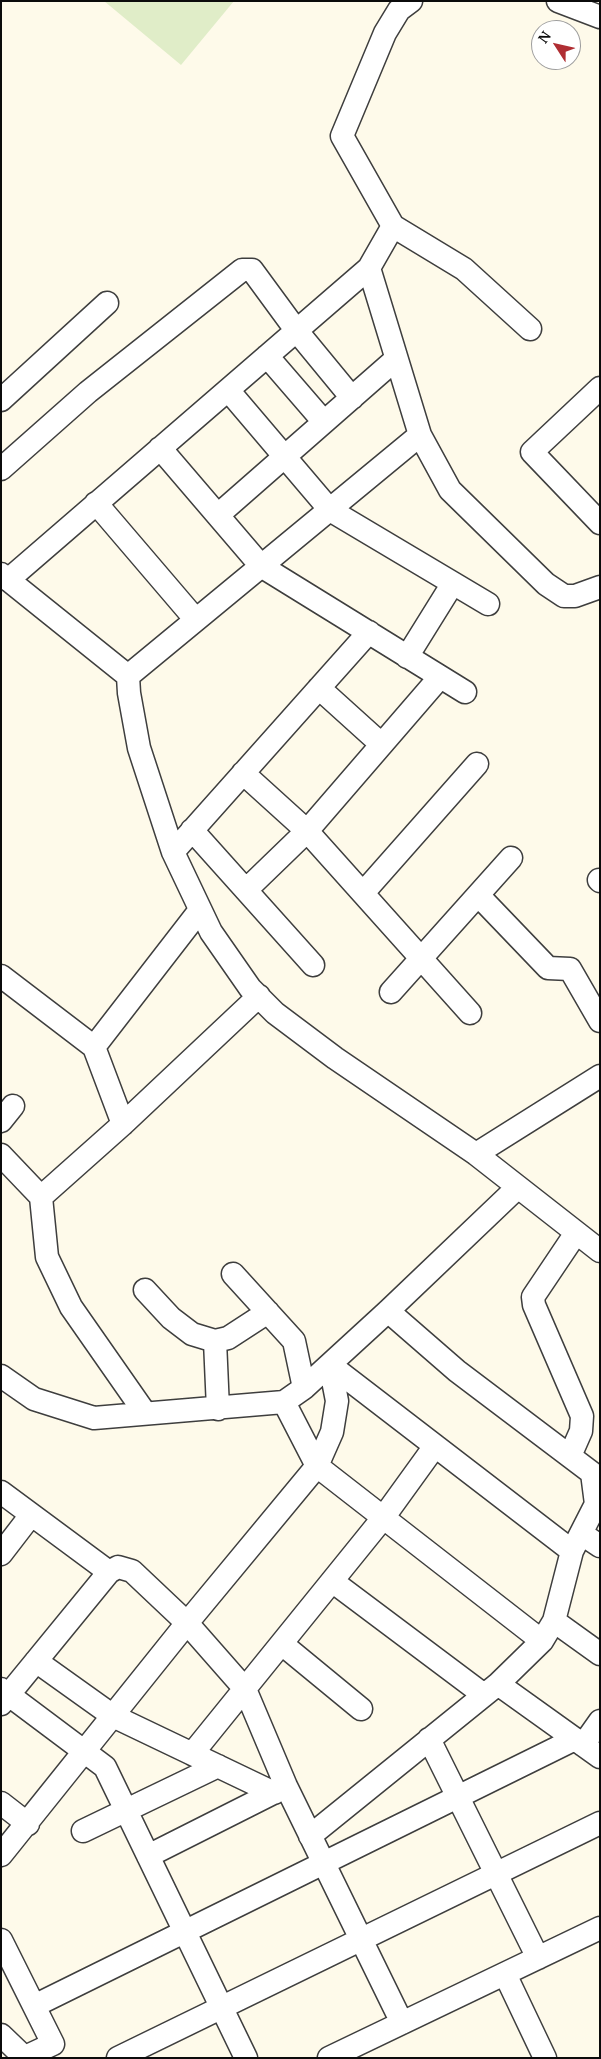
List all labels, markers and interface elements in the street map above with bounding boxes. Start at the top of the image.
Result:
north arrow [531,20,581,70]
text: N [533,27,555,46]

